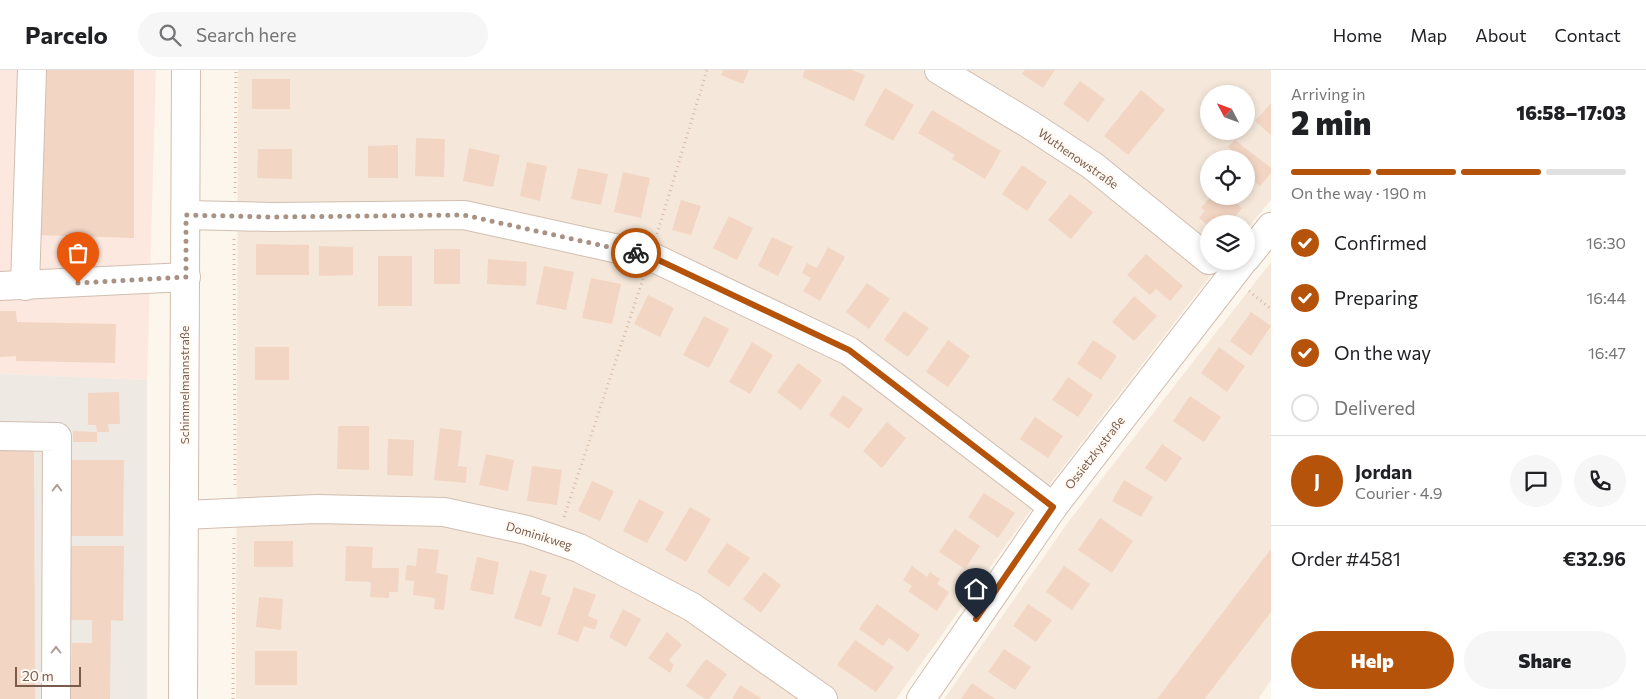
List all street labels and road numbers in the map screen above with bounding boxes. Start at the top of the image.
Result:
street label: Wuthenowstraße [1036,125,1121,191]
street label: Schimmelmannstraße [177,326,191,444]
street label: Ossietzkystraße [1061,413,1127,492]
street label: Dominikweg [505,518,574,552]

